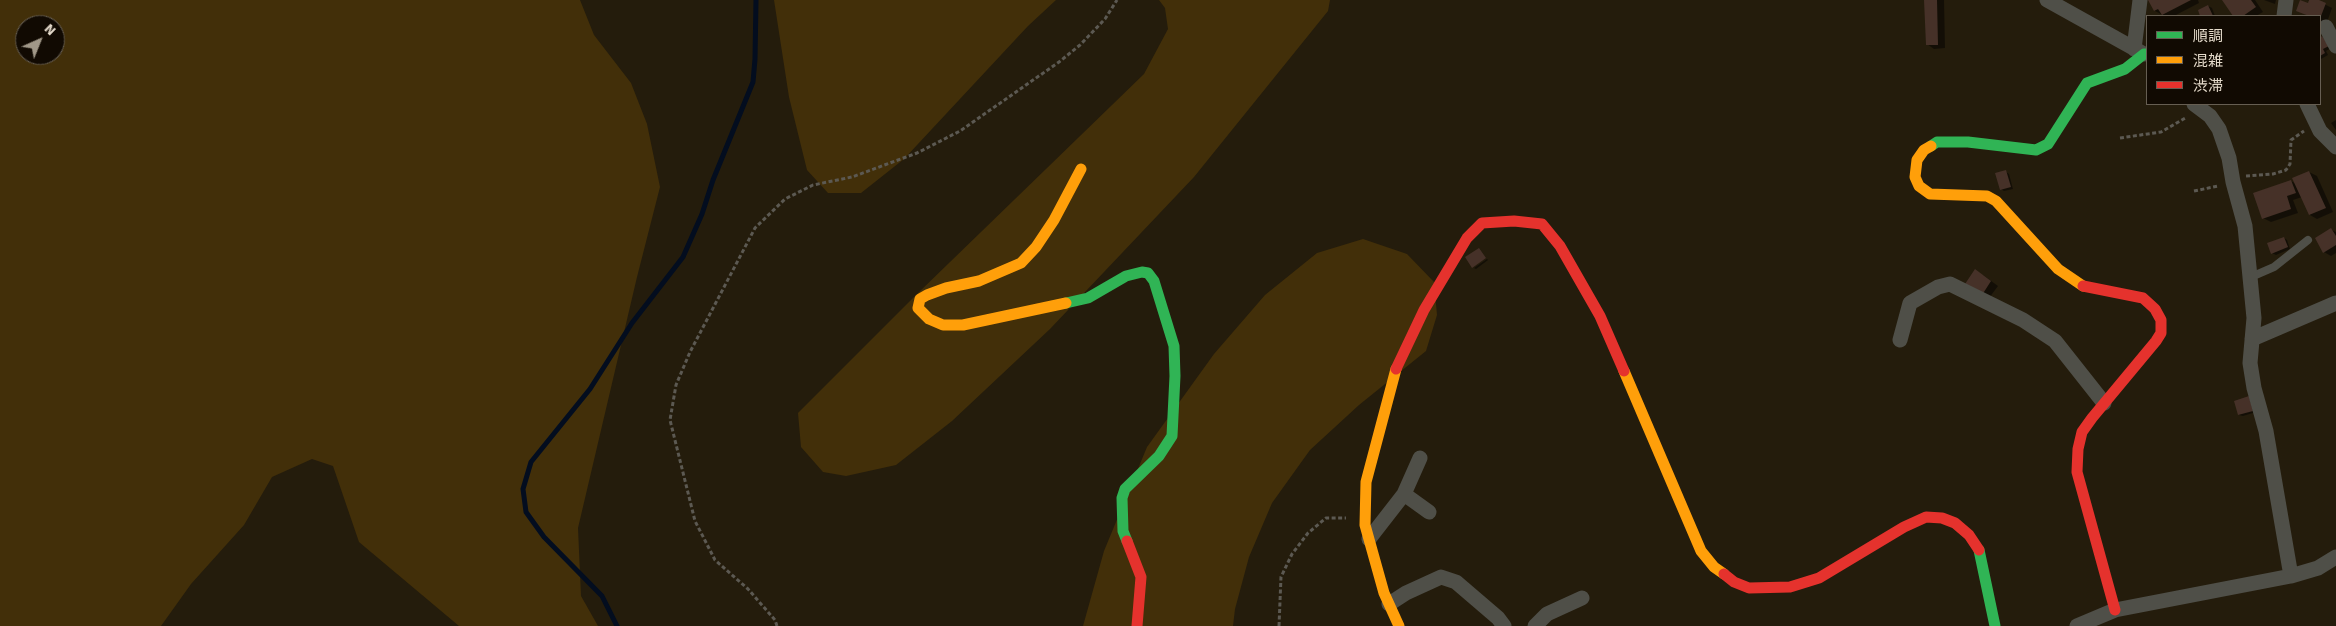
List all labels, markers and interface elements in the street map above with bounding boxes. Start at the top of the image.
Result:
north arrow [15,15,65,65]
legend [2146,15,2321,105]
text: N [41,20,59,39]
text: 順調 [2193,27,2223,45]
text: 混雑 [2193,52,2223,70]
text: 渋滞 [2193,77,2223,95]

